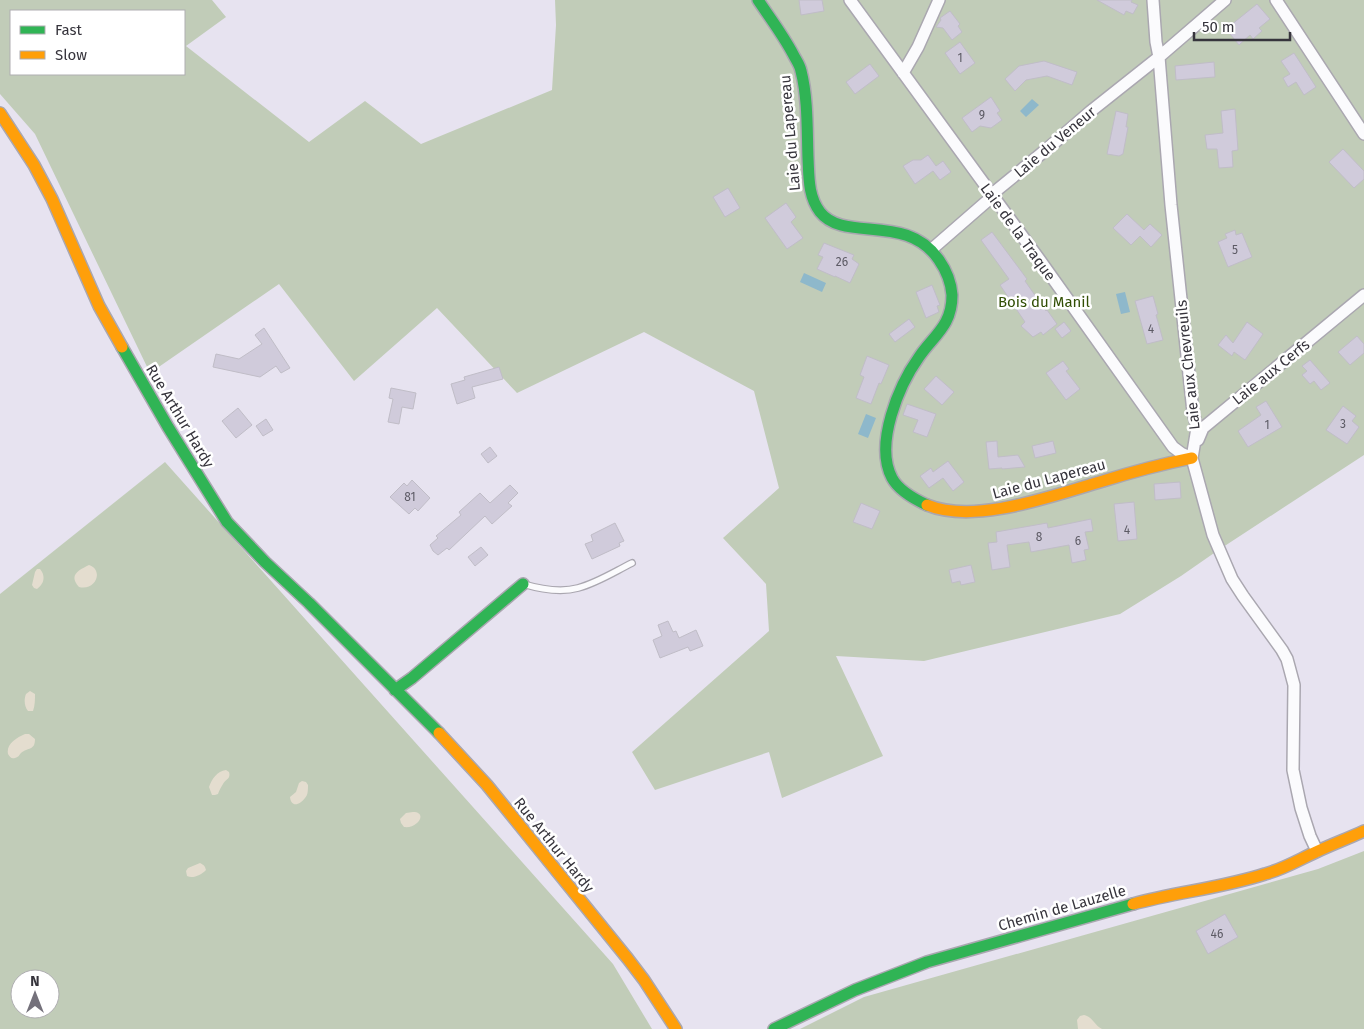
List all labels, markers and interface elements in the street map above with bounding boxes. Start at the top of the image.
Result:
legend [10,10,185,75]
scale bar [1194,10,1290,42]
text: 50 m [1202,18,1235,36]
text: Fast [55,21,82,39]
text: Slow [55,46,87,64]
house number: 1 [957,51,963,65]
street label: Laie du Lapereau [776,74,804,192]
street label: Laie du Veneur [1010,102,1100,181]
house number: 9 [979,108,985,122]
street label: Laie de la Traque [977,180,1059,284]
house number: 5 [1232,243,1238,257]
house number: 26 [836,255,848,269]
park label: Bois du Manil [998,293,1091,311]
street label: Laie aux Chevreuils [1172,299,1204,431]
house number: 4 [1148,322,1155,336]
street label: Laie aux Cerfs [1229,335,1313,409]
street label: Rue Arthur Hardy [142,361,218,471]
house number: 3 [1340,417,1346,431]
house number: 1 [1264,418,1270,432]
street label: Laie du Lapereau [990,455,1108,503]
house number: 81 [404,490,416,504]
house number: 4 [1124,523,1131,537]
house number: 8 [1036,530,1043,544]
house number: 6 [1075,534,1081,548]
street label: Rue Arthur Hardy [510,794,598,897]
street label: Chemin de Lauzelle [996,881,1128,935]
house number: 46 [1211,927,1223,941]
north arrow [10,969,60,1019]
text: N [30,973,40,990]

